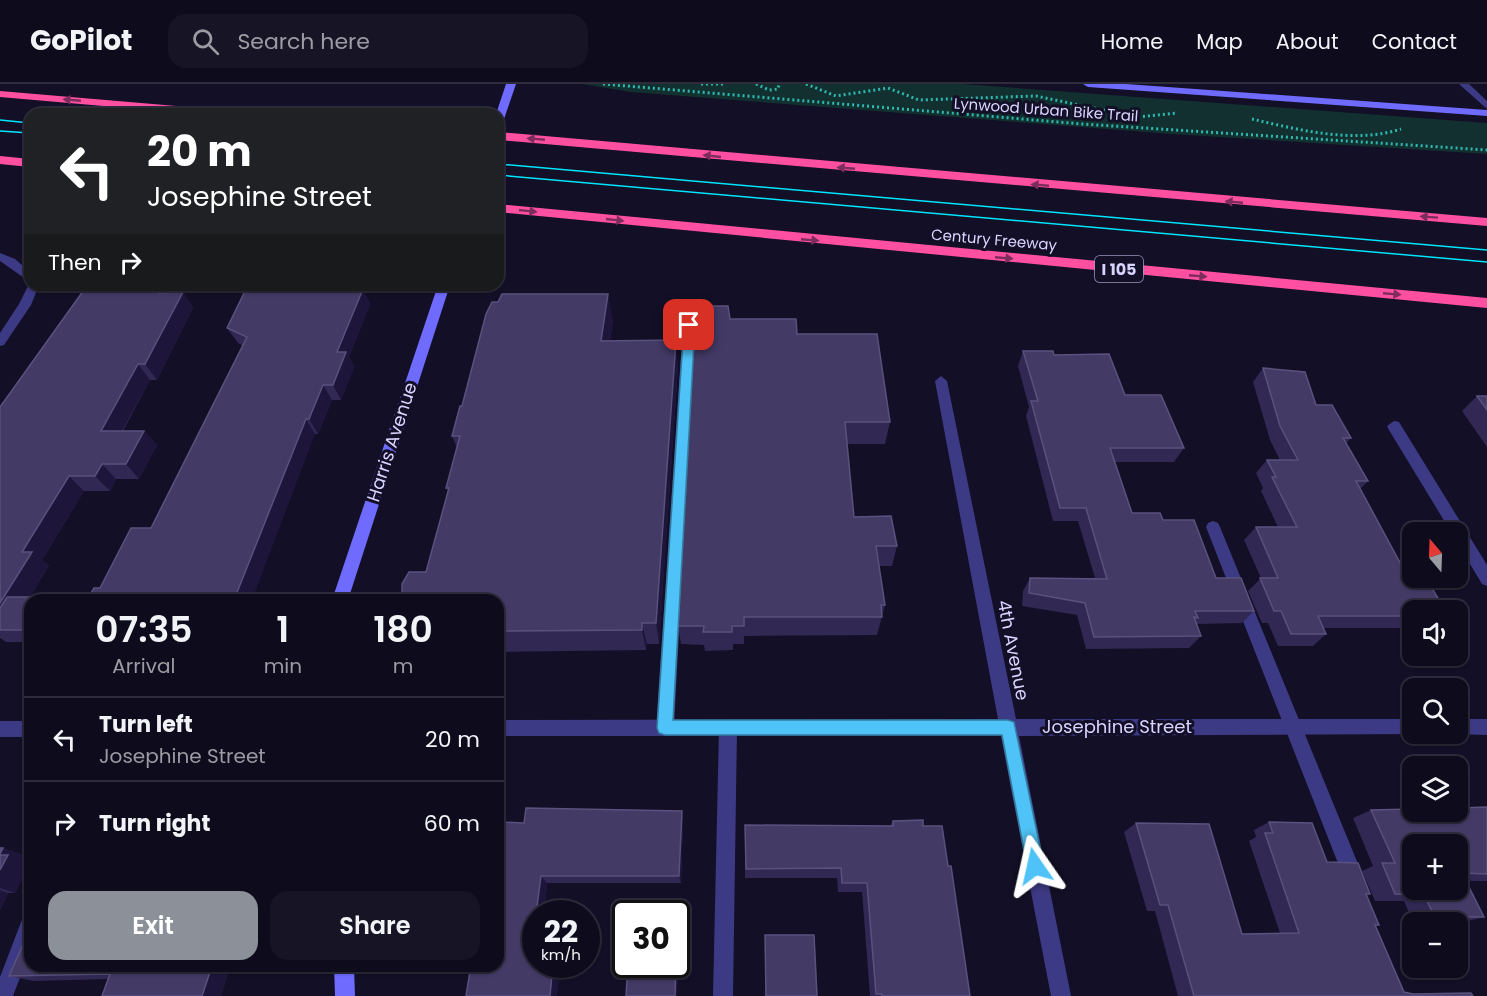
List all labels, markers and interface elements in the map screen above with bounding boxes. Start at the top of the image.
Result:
search box [168,14,588,68]
text: GoPilot [30,21,132,60]
icon: search [189,25,222,58]
text: Search here [237,26,370,57]
text: Home [1101,27,1163,56]
text: Map [1196,27,1243,56]
text: About [1276,27,1339,56]
text: Contact [1372,27,1457,56]
street label: Lynwood Urban Bike Trail [953,93,1139,126]
one-way arrow [63,95,82,105]
text: 20 m [147,122,252,181]
icon: left [48,132,126,210]
one-way arrow [526,134,545,144]
one-way arrow [703,151,722,161]
one-way arrow [836,163,855,173]
text: Josephine Street [147,178,372,215]
one-way arrow [1030,180,1049,190]
one-way arrow [1225,197,1244,207]
one-way arrow [518,206,537,216]
one-way arrow [1419,212,1438,222]
one-way arrow [606,215,625,225]
street label: Century Freeway [930,224,1058,256]
one-way arrow [800,235,819,245]
icon: right [114,246,147,279]
text: Then [48,247,102,278]
one-way arrow [994,253,1013,263]
road number: I 105 [1095,256,1143,282]
one-way arrow [1189,271,1208,281]
one-way arrow [1383,289,1402,299]
pin [663,299,714,350]
icon: arrive [672,308,705,341]
street label: Harris Avenue [360,379,423,505]
north arrow [1402,522,1468,588]
map controls [1402,522,1468,978]
street label: 4th Avenue [992,598,1035,702]
button: sound [1402,600,1468,666]
text: 07:35 [95,604,192,655]
text: 1 [276,604,289,655]
text: 180 [373,604,433,655]
text: Arrival [112,652,175,680]
text: min [264,652,302,680]
text: m [393,652,413,680]
button: search [1402,678,1468,744]
text: Turn left [99,709,193,740]
street label: Josephine Street [1042,714,1192,739]
icon: left [48,723,81,756]
text: 20 m [425,724,480,755]
text: Josephine Street [99,742,266,770]
button: layers [1402,756,1468,822]
icon: right [48,807,81,840]
text: Turn right [99,808,210,839]
text: 60 m [424,808,480,839]
position arrow [1003,834,1067,898]
button: + [1402,834,1468,900]
button: Exit [48,891,258,960]
button: Share [270,891,480,960]
speed limit sign: 30 [612,900,690,978]
text: 22 [544,910,578,953]
button: − [1402,912,1468,978]
text: km/h [541,944,581,965]

